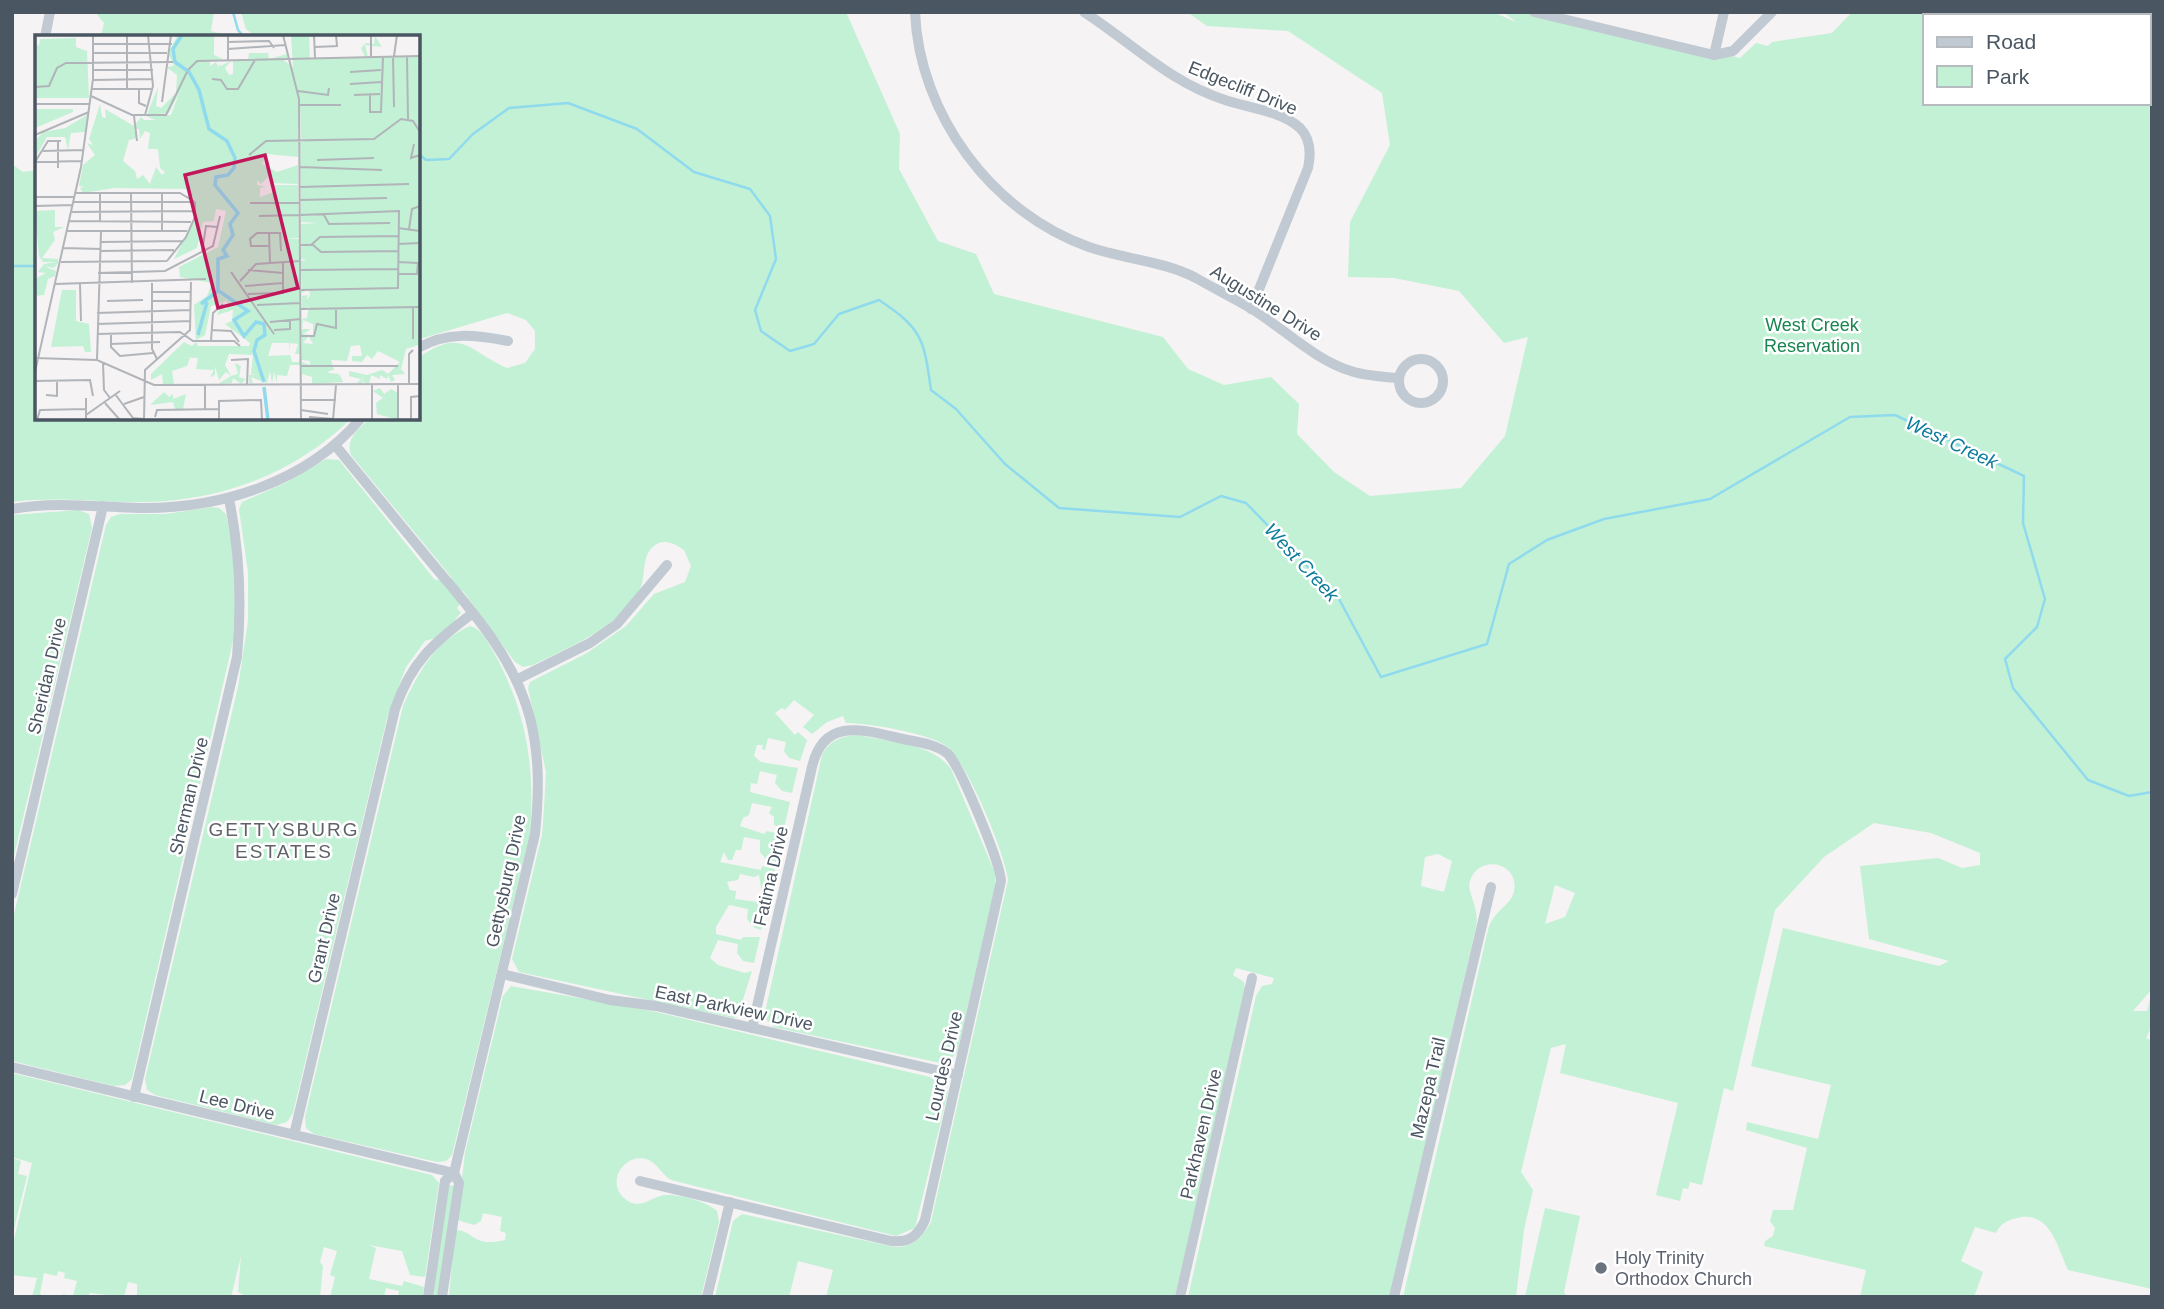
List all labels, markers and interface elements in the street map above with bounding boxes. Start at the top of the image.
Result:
legend [1923,14,2150,105]
text: Road [1986,30,2036,53]
inset map [35,35,420,420]
street label: Edgecliff Drive [1186,57,1300,119]
text: Park [1986,65,2030,88]
street label: Augustine Drive [1207,261,1325,345]
park label: West Creek Reservation [1764,315,1860,356]
water label: West Creek [1903,412,2002,473]
water label: West Creek [1260,519,1344,607]
street label: Sheridan Drive [24,616,70,736]
street label: Sherman Drive [166,735,212,857]
street label: Gettysburg Drive [482,813,530,949]
district label: GETTYSBURG ESTATES [209,819,359,862]
street label: Fatima Drive [750,824,792,928]
street label: Grant Drive [304,891,344,985]
street label: East Parkview Drive [653,981,815,1035]
street label: Lourdes Drive [922,1009,966,1123]
street label: Mazepa Trail [1407,1036,1449,1140]
street label: Parkhaven Drive [1176,1067,1226,1201]
street label: Lee Drive [197,1086,277,1124]
place label: Holy Trinity Orthodox Church [1615,1248,1752,1289]
marker: Holy Trinity Orthodox Church [1593,1260,1609,1276]

